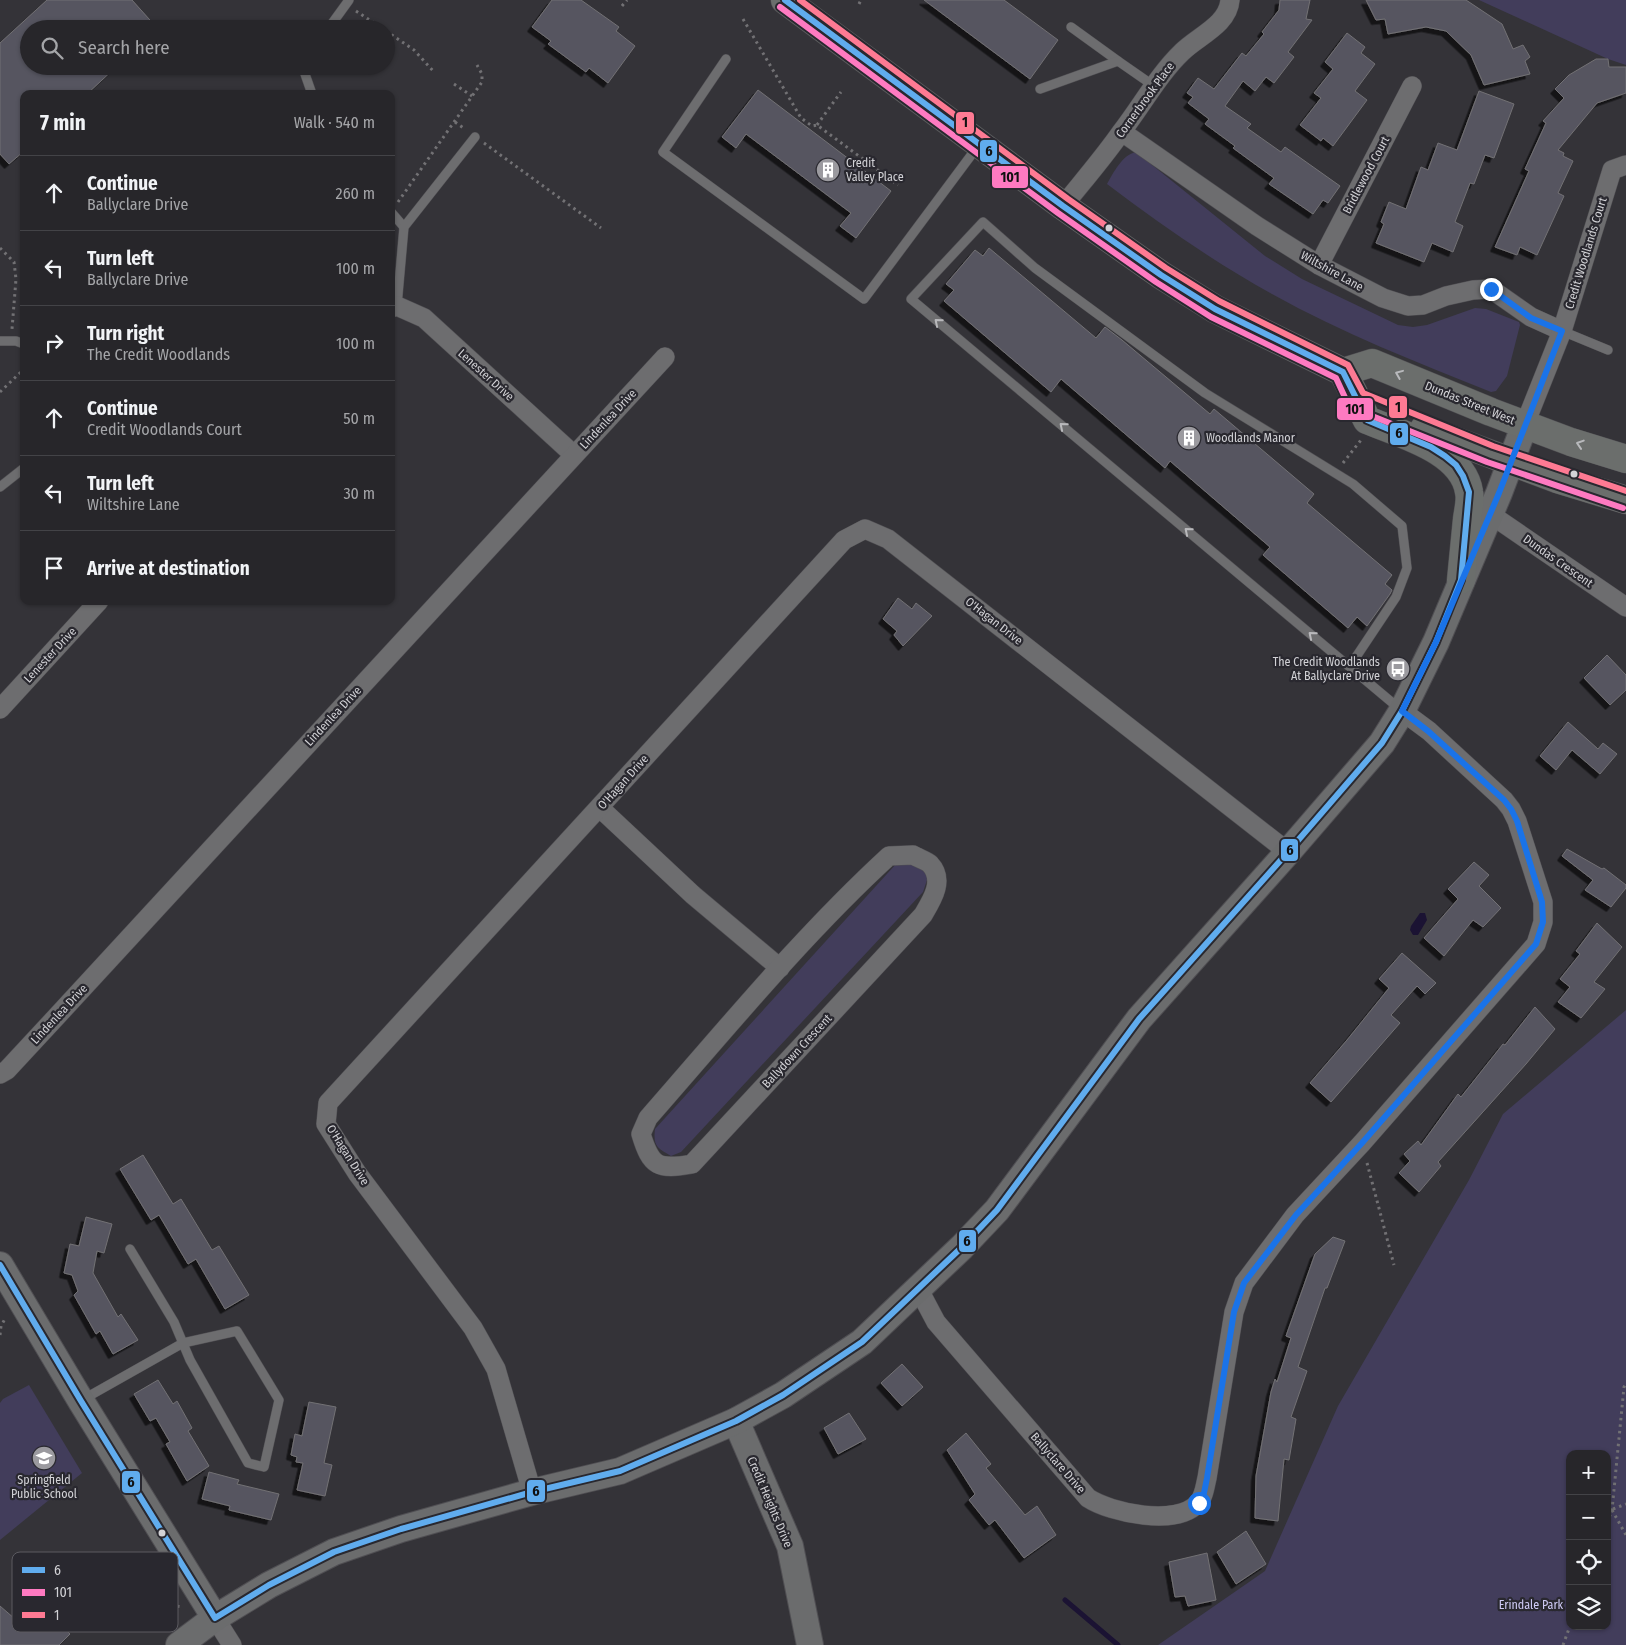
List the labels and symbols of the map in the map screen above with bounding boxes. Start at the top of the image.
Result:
street label: Cornerbrook Place [1113,59,1177,141]
line badge: 1 [955,111,975,135]
text: 1 [962,114,968,131]
street label: Bridlewood Court [1340,134,1392,216]
line badge: 6 [979,139,998,163]
text: 6 [985,143,993,160]
place label: Credit Valley Place [846,156,904,184]
building icon: Credit Valley Place [815,157,841,183]
line badge: 101 [991,165,1029,189]
text: 101 [1000,169,1020,186]
street label: Credit Woodlands Court [1562,195,1610,311]
unlabelled marker [1104,223,1114,233]
street label: Wiltshire Lane [1298,248,1366,294]
route end [1480,278,1503,301]
one-way arrow [935,320,944,328]
street label: Lenester Drive [455,346,517,404]
one-way arrow [1395,370,1404,381]
street label: Dundas Street West [1423,379,1517,427]
street label: Lindenlea Drive [577,386,639,452]
line badge: 1 [1388,395,1408,419]
line badge: 101 [1336,397,1374,421]
text: 1 [1395,399,1401,416]
text: 101 [1345,401,1365,418]
line badge: 6 [1389,422,1409,446]
one-way arrow [1059,423,1068,432]
building icon: Woodlands Manor [1176,425,1202,451]
text: 6 [1395,425,1403,442]
place label: Woodlands Manor [1206,431,1296,445]
one-way arrow [1576,440,1584,450]
unlabelled marker [1569,469,1579,479]
one-way arrow [1184,527,1193,536]
street label: Dundas Crescent [1521,532,1596,590]
street label: O'Hagan Drive [963,594,1025,648]
street label: Lenester Drive [21,624,79,686]
one-way arrow [1309,631,1318,640]
place label: The Credit Woodlands At Ballyclare Drive [1273,655,1380,683]
bus stop icon: The Credit Woodlands At Ballyclare Drive [1385,656,1411,682]
street label: Lindenlea Drive [302,683,364,749]
street label: O'Hagan Drive [595,752,651,812]
line badge: 6 [1280,838,1299,862]
text: 6 [1286,842,1294,859]
street label: Lindenlea Drive [28,981,90,1047]
street label: Ballydown Crescent [759,1011,835,1091]
street label: O'Hagan Drive [324,1122,372,1188]
line badge: 6 [958,1229,977,1253]
text: 6 [963,1233,971,1250]
street label: Ballyclare Drive [1028,1430,1088,1496]
school or university icon: Springfield Public School [31,1445,57,1471]
street label: Credit Heights Drive [745,1454,795,1550]
line badge: 6 [121,1470,141,1494]
place label: Springfield Public School [11,1473,77,1501]
text: 6 [127,1474,135,1491]
line badge: 6 [526,1479,546,1503]
text: 6 [532,1483,540,1500]
route start [1188,1492,1211,1515]
unlabelled marker [157,1528,167,1538]
legend [12,1552,178,1632]
text: 6 [54,1562,61,1579]
text: 101 [54,1584,72,1601]
park label: Erindale Park [1499,1598,1564,1612]
text: 1 [54,1607,59,1624]

